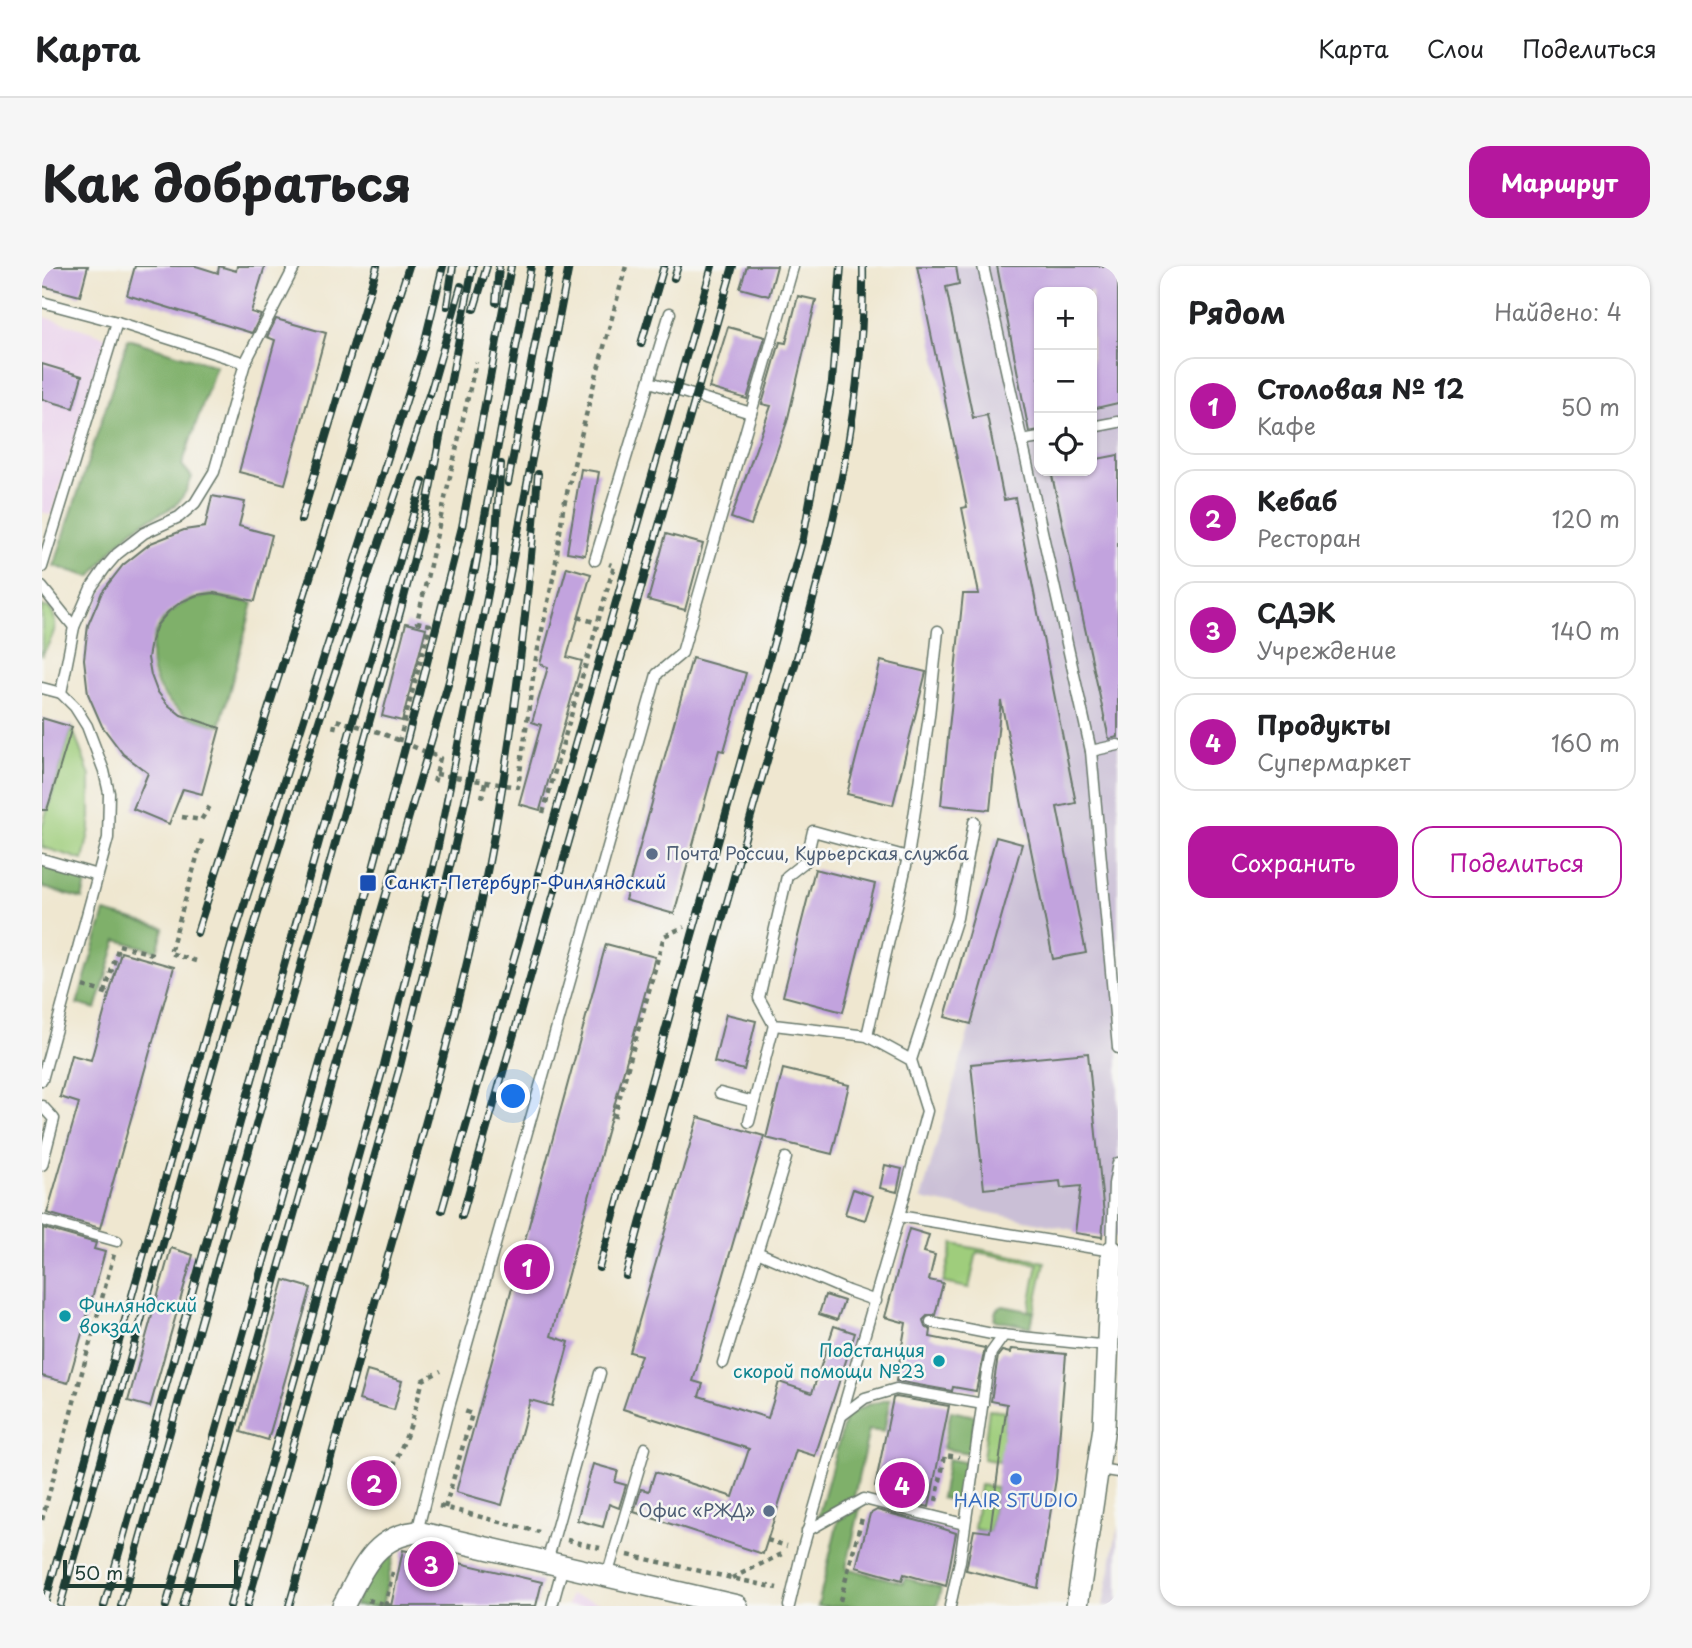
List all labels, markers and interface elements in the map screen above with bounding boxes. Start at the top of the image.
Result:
text: Карта [35,23,141,73]
text: Карта [1318,30,1389,66]
text: Слои [1427,30,1484,66]
text: Поделиться [1522,30,1657,66]
text: Как добраться [42,145,412,219]
button: Маршрут [1469,146,1650,218]
map controls [1034,287,1097,476]
button: + [1034,287,1097,350]
text: Рядом [1188,289,1286,334]
text: Найдено: 4 [1494,294,1622,329]
button: − [1034,350,1097,413]
text: Столовая № 12 [1257,369,1464,408]
text: 1 [1208,389,1219,424]
text: 50 m [1560,389,1620,424]
text: Кафе [1257,408,1316,443]
button: locate [1034,413,1097,476]
text: Кебаб [1257,481,1337,520]
text: 2 [1205,501,1221,536]
text: 120 m [1552,501,1620,536]
text: Ресторан [1257,520,1361,555]
text: СДЭК [1257,593,1336,632]
text: 3 [1205,613,1221,648]
text: 140 m [1551,613,1620,648]
text: Учреждение [1257,632,1397,667]
text: Продукты [1257,705,1391,744]
text: 4 [1205,725,1221,760]
text: 160 m [1551,725,1620,760]
text: Супермаркет [1257,744,1411,779]
button: Сохранить [1188,826,1398,898]
button: Поделиться [1412,826,1622,898]
place label: Почта России, Курьерская служба [666,839,969,866]
marker: Почта России, Курьерская служба [644,846,660,862]
place label: Санкт-Петербург-Финляндский [384,868,666,895]
marker: Санкт-Петербург-Финляндский [358,873,378,893]
your location [496,1079,530,1113]
pin: 1 [504,1241,550,1293]
place label: Финляндский вокзал [79,1291,197,1339]
marker: Финляндский вокзал [57,1308,73,1324]
place label: Подстанция скорой помощи №23 [733,1336,925,1384]
marker: Подстанция скорой помощи №23 [931,1353,947,1369]
pin: 2 [351,1457,397,1509]
pin: 4 [879,1459,925,1511]
marker: HAIR STUDIO [1008,1471,1024,1487]
place label: HAIR STUDIO [954,1486,1078,1513]
place label: Офис «РЖД» [638,1496,755,1523]
marker: Офис «РЖД» [761,1503,777,1519]
pin: 3 [408,1538,454,1590]
scale bar [63,1557,238,1589]
text: 50 m [74,1558,123,1586]

